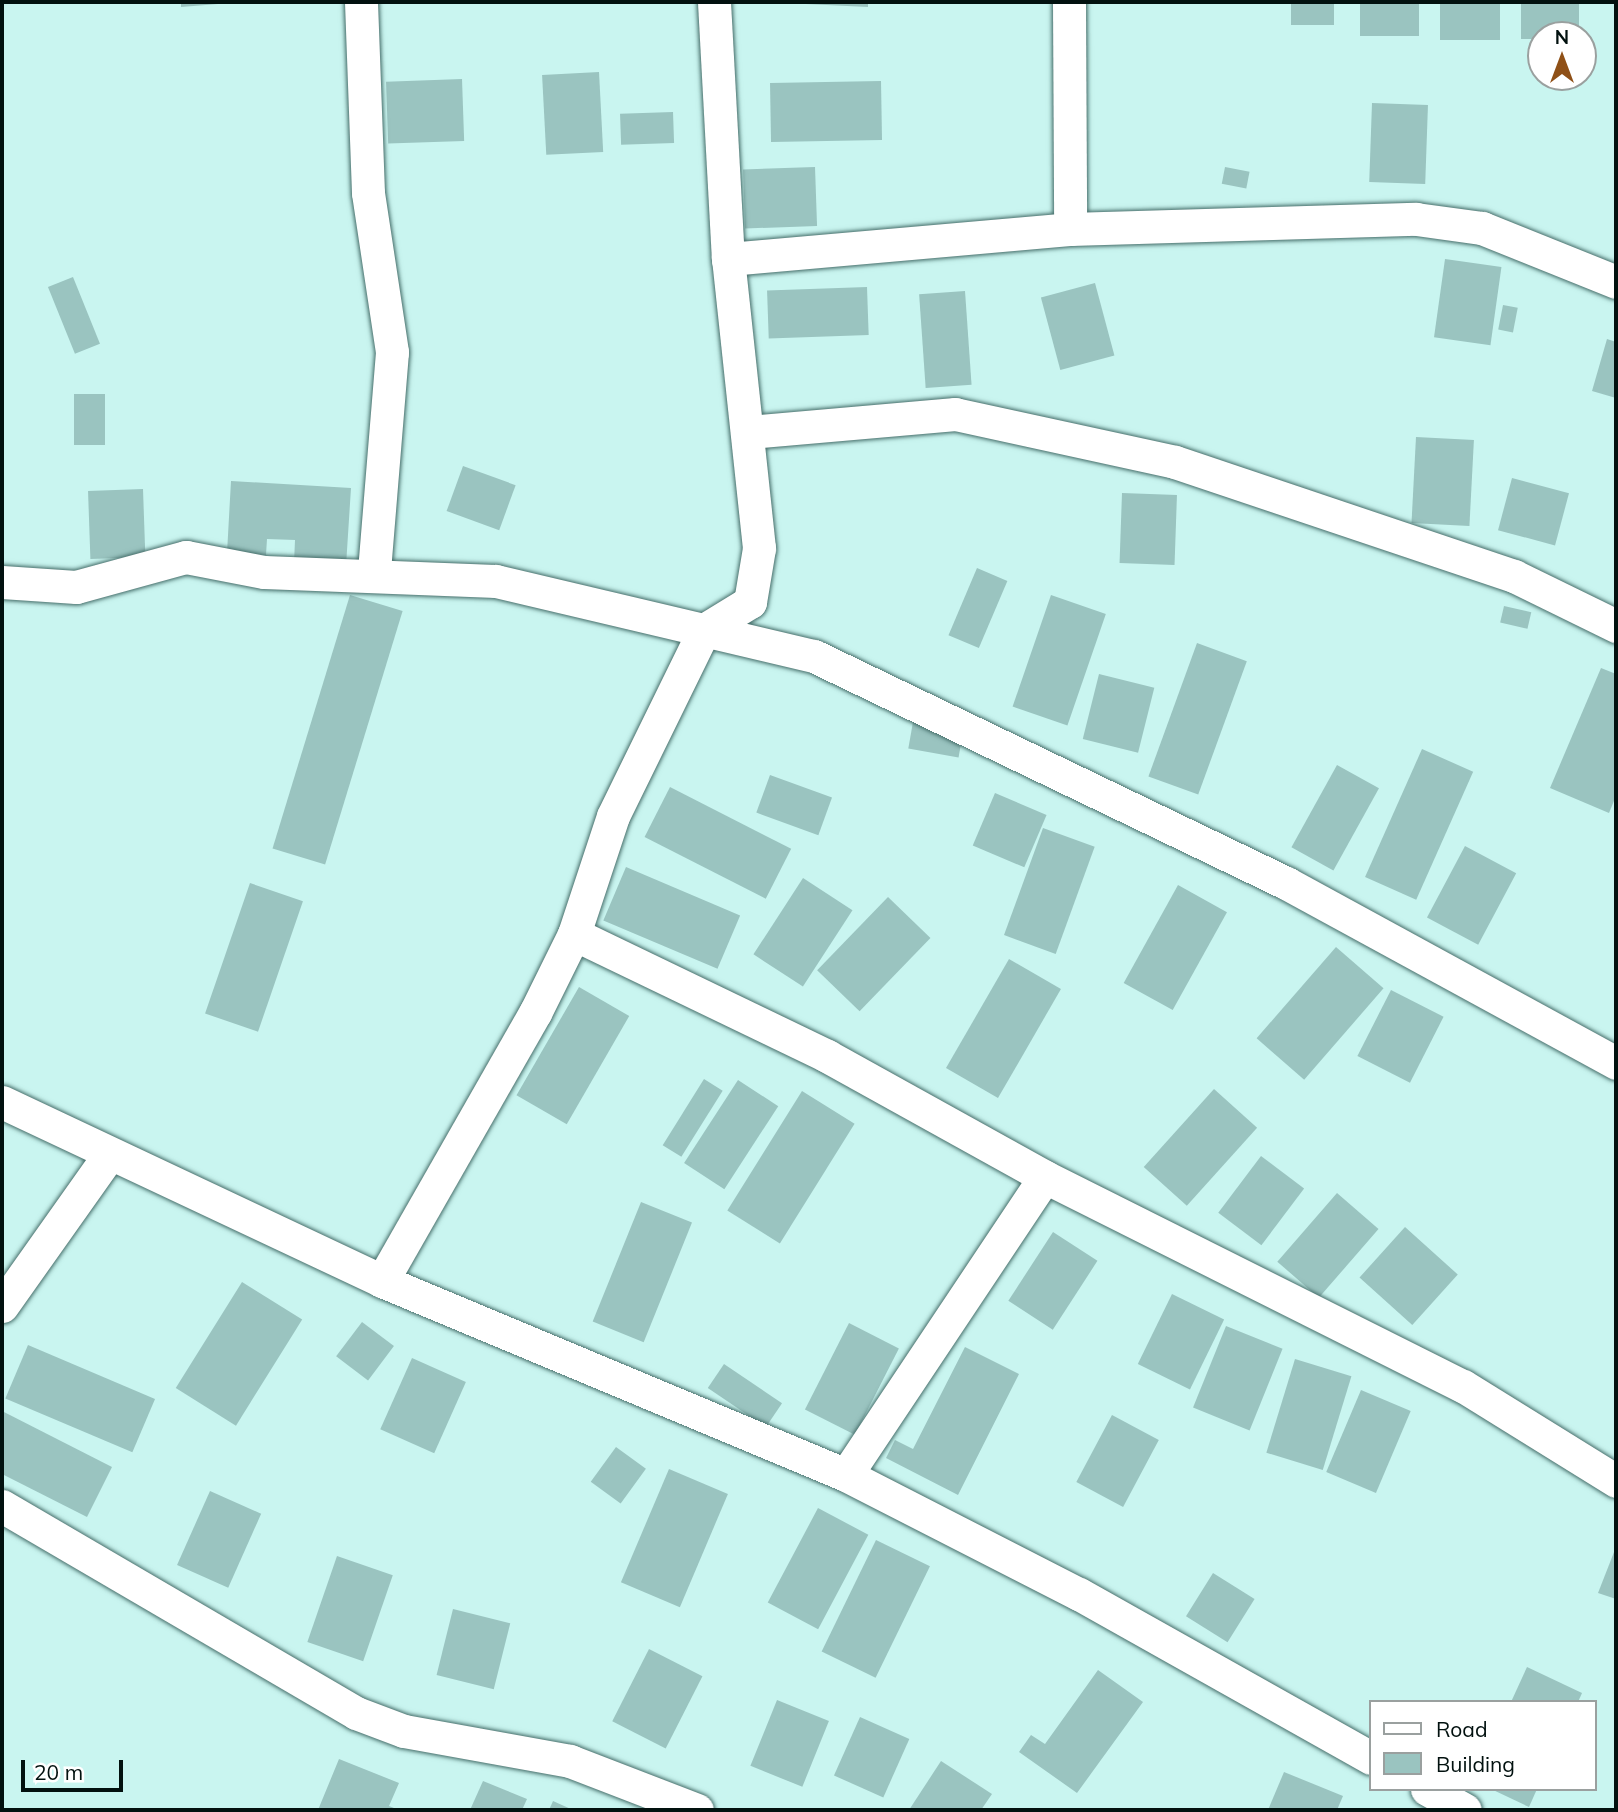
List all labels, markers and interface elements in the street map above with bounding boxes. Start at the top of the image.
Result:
north arrow [1527,21,1597,91]
text: N [1555,25,1569,49]
legend [1370,1700,1597,1791]
text: Road [1436,1716,1487,1742]
scale bar [24,1745,126,1789]
text: Building [1436,1751,1515,1777]
text: 20 m [34,1759,83,1785]

